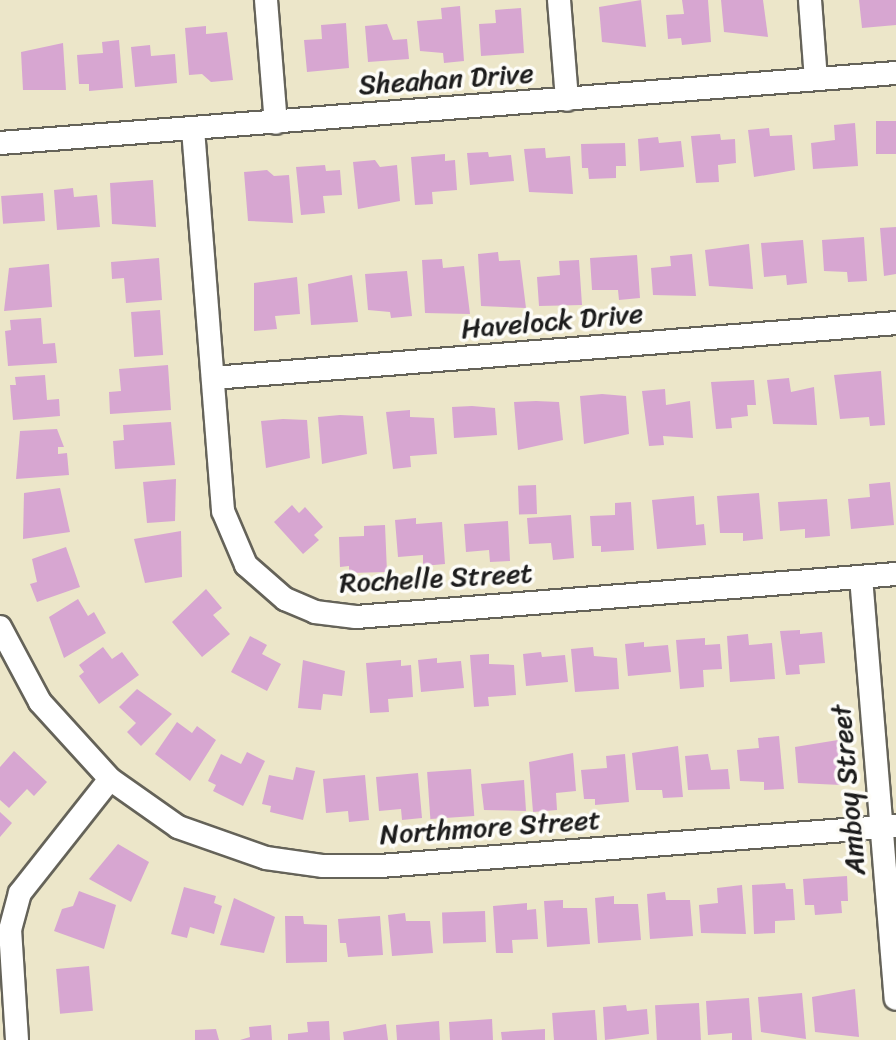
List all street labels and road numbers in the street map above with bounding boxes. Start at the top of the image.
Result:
street label: Sheahan Drive [357,56,535,102]
street label: Havelock Drive [460,296,644,346]
street label: Rochelle Street [339,556,533,600]
street label: Amboy Street [824,703,872,877]
street label: Northmore Street [378,803,602,851]

